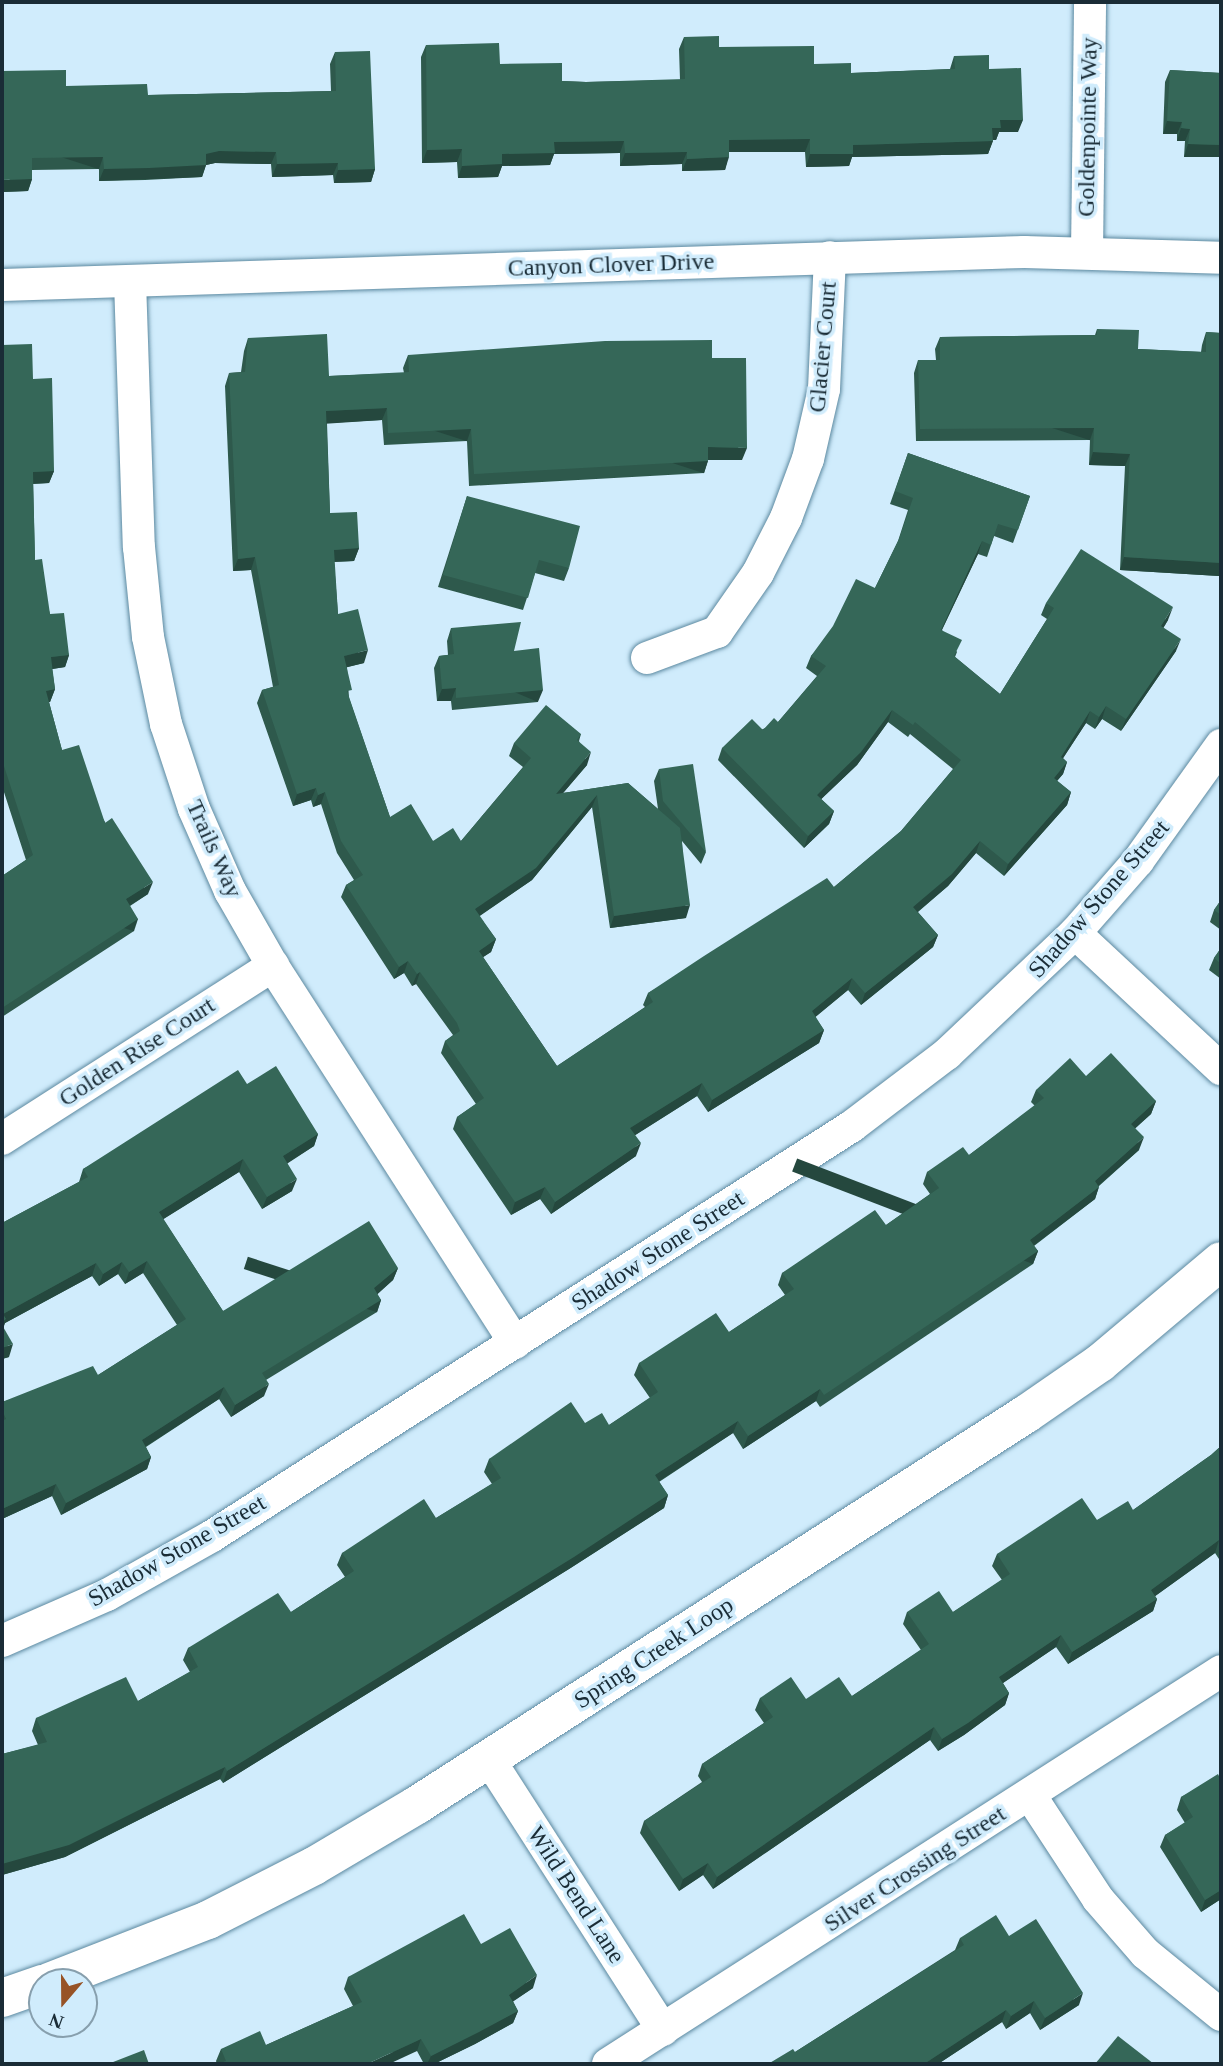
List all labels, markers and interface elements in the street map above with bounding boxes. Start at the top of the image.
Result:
street label: Goldenpointe Way [1072,37,1104,217]
street label: Canyon Clover Drive [507,247,715,283]
street label: Glacier Court [803,280,843,414]
street label: Trails Way [180,795,248,903]
street label: Shadow Stone Street [1023,814,1175,984]
street label: Golden Rise Court [54,991,220,1113]
street label: Shadow Stone Street [566,1184,750,1318]
street label: Shadow Stone Street [83,1489,271,1613]
street label: Spring Creek Loop [569,1591,739,1715]
street label: Silver Crossing Street [819,1800,1011,1938]
street label: Wild Bend Lane [521,1821,631,1969]
north arrow [28,1968,98,2038]
text: N [46,2009,66,2034]

